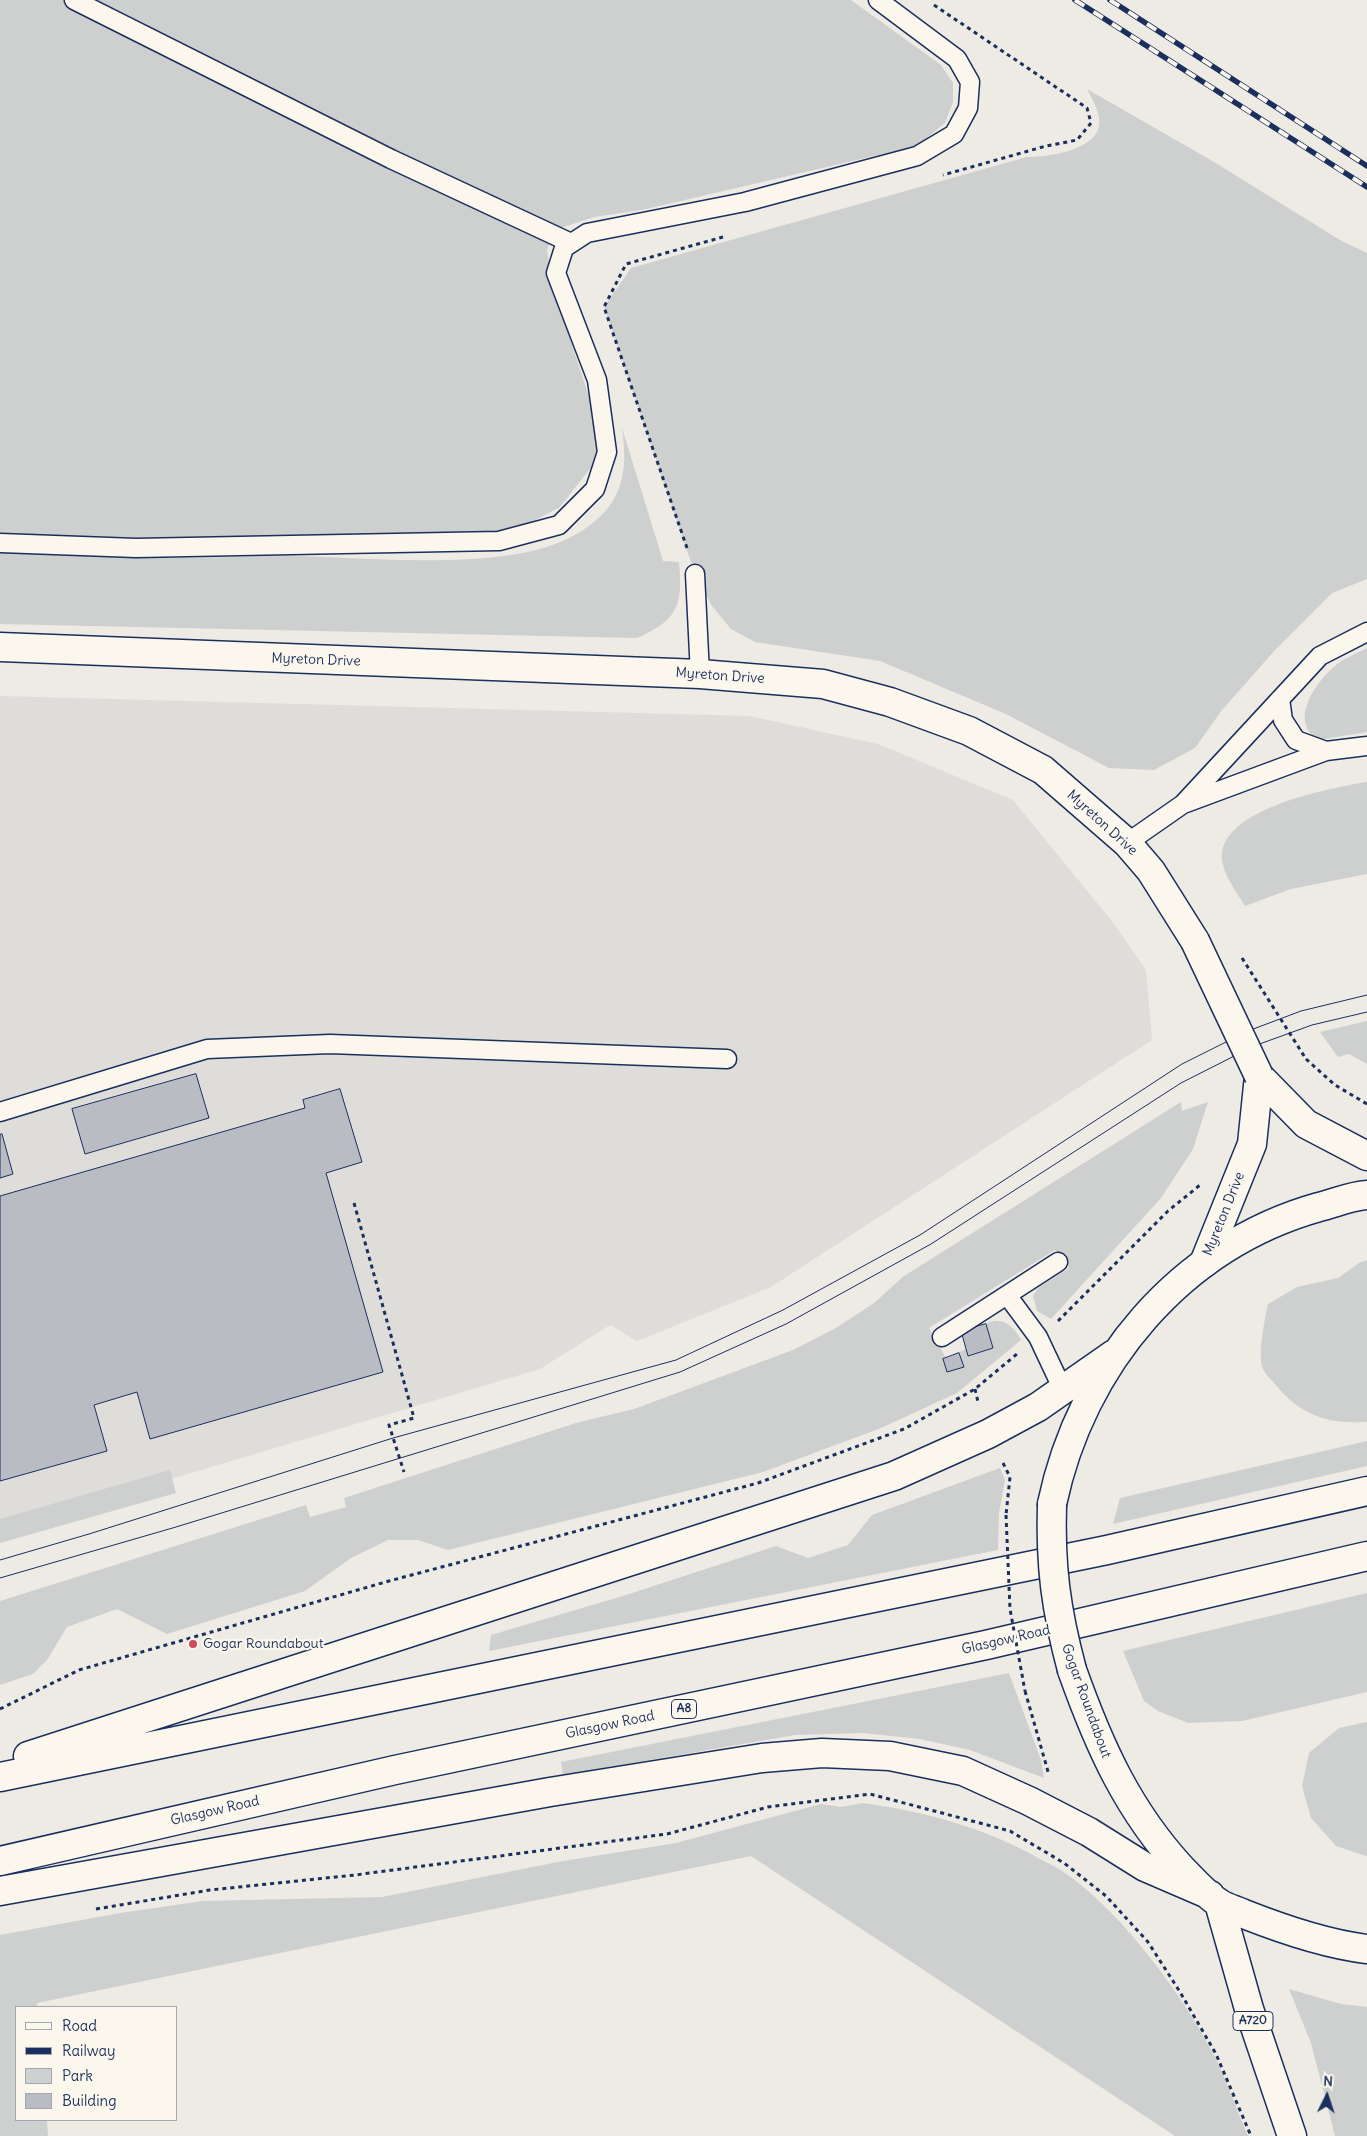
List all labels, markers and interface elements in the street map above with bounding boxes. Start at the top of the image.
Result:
street label: Myreton Drive [271,650,361,670]
street label: Myreton Drive [675,665,765,687]
street label: Myreton Drive [1063,787,1141,859]
street label: Myreton Drive [1200,1170,1248,1258]
street label: Glasgow Road [960,1622,1052,1658]
place label: Gogar Roundabout [203,1636,323,1652]
marker: Gogar Roundabout [187,1638,199,1650]
street label: Gogar Roundabout [1058,1642,1114,1760]
road number: A8 [672,1700,696,1718]
street label: Glasgow Road [564,1707,656,1743]
street label: Glasgow Road [169,1793,261,1829]
legend [15,2006,178,2121]
road number: A720 [1233,2012,1273,2030]
text: Road [62,2016,97,2035]
text: Railway [62,2041,116,2060]
text: Park [62,2066,93,2085]
north arrow [1302,2071,1352,2121]
text: N [1323,2072,1334,2090]
text: Building [62,2091,117,2110]

